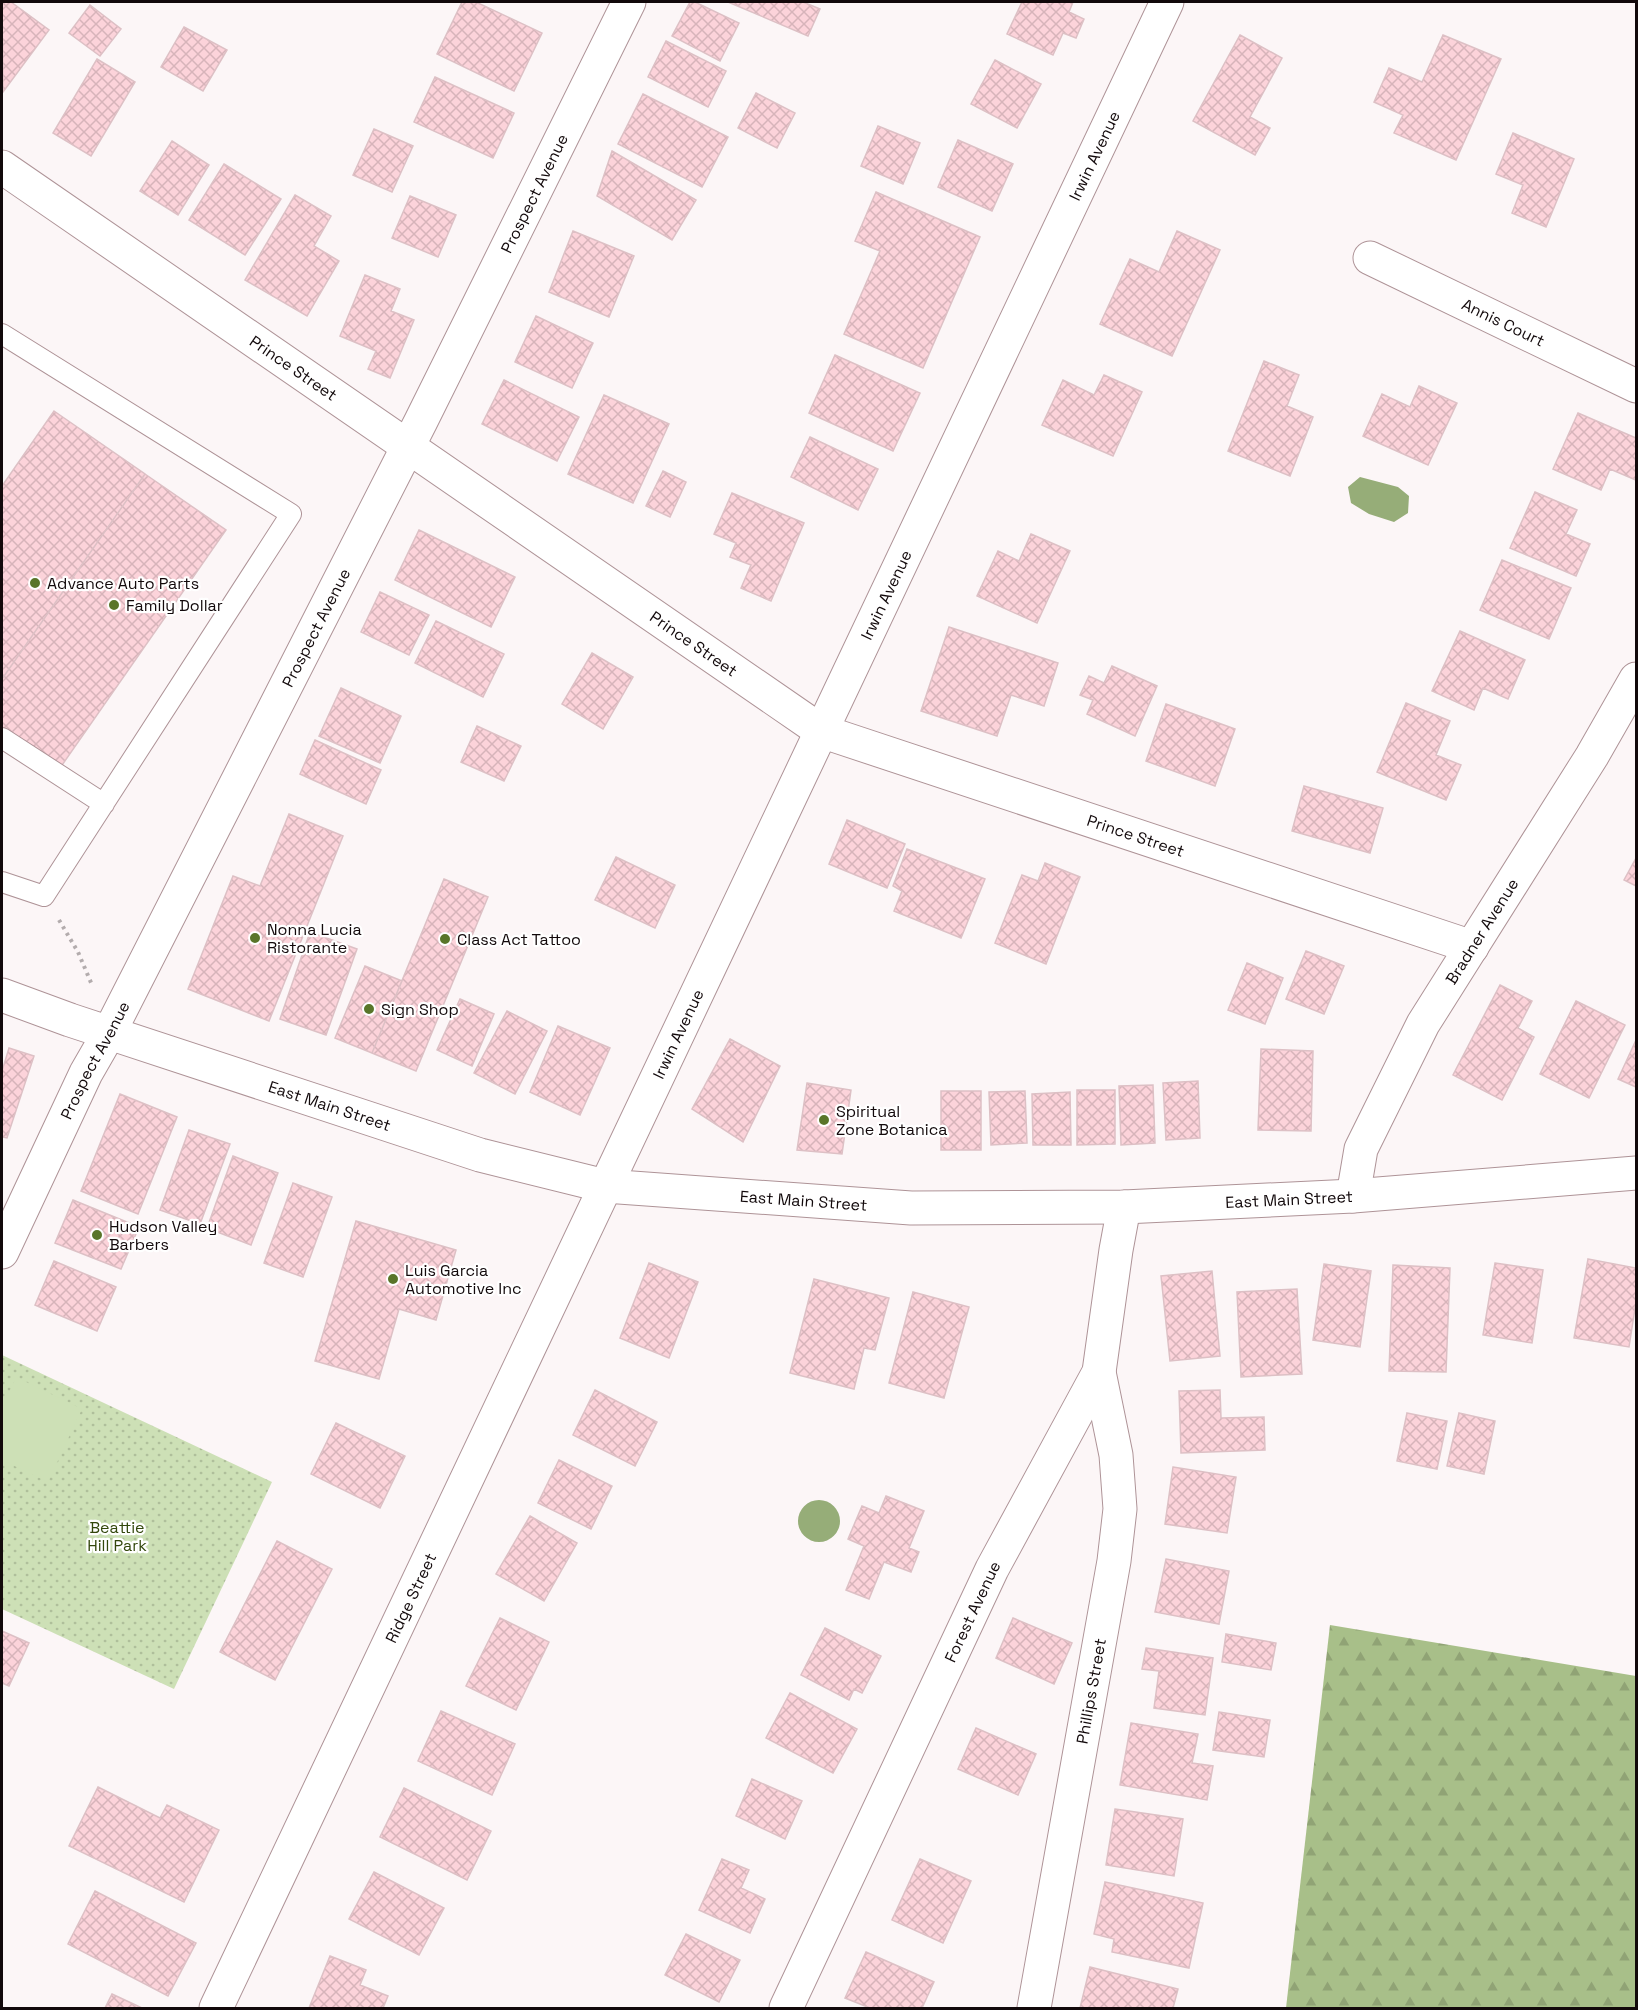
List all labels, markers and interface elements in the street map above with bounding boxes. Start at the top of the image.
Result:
street label: Irwin Avenue [1064,107,1124,204]
street label: Prospect Avenue [496,130,572,256]
street label: Annis Court [1458,293,1548,351]
street label: Prince Street [246,330,341,405]
street label: Irwin Avenue [856,546,916,643]
street label: Prospect Avenue [277,565,355,690]
place label: Advance Auto Parts [47,573,199,594]
marker: Advance Auto Parts [28,576,42,590]
place label: Family Dollar [126,595,223,616]
marker: Family Dollar [107,598,121,612]
street label: Prince Street [646,606,742,681]
street label: Prince Street [1084,809,1187,861]
street label: Bradner Avenue [1440,874,1523,988]
place label: Nonna Lucia Ristorante [267,919,362,958]
place label: Class Act Tattoo [457,929,581,950]
marker: Nonna Lucia Ristorante [248,931,262,945]
marker: Class Act Tattoo [438,932,452,946]
street label: Irwin Avenue [648,986,708,1082]
street label: Prospect Avenue [55,998,134,1123]
place label: Sign Shop [381,999,459,1020]
marker: Sign Shop [362,1002,376,1016]
street label: East Main Street [266,1076,394,1136]
place label: Spiritual Zone Botanica [836,1101,947,1140]
marker: Spiritual Zone Botanica [817,1113,831,1127]
street label: East Main Street [739,1185,868,1215]
street label: East Main Street [1225,1186,1353,1213]
place label: Hudson Valley Barbers [109,1216,217,1255]
marker: Hudson Valley Barbers [90,1228,104,1242]
place label: Luis Garcia Automotive Inc [405,1260,522,1299]
marker: Luis Garcia Automotive Inc [386,1272,400,1286]
park label: Beattie Hill Park [87,1517,147,1556]
street label: Ridge Street [380,1549,441,1646]
street label: Forest Avenue [939,1557,1005,1666]
street label: Phillips Street [1071,1637,1110,1746]

